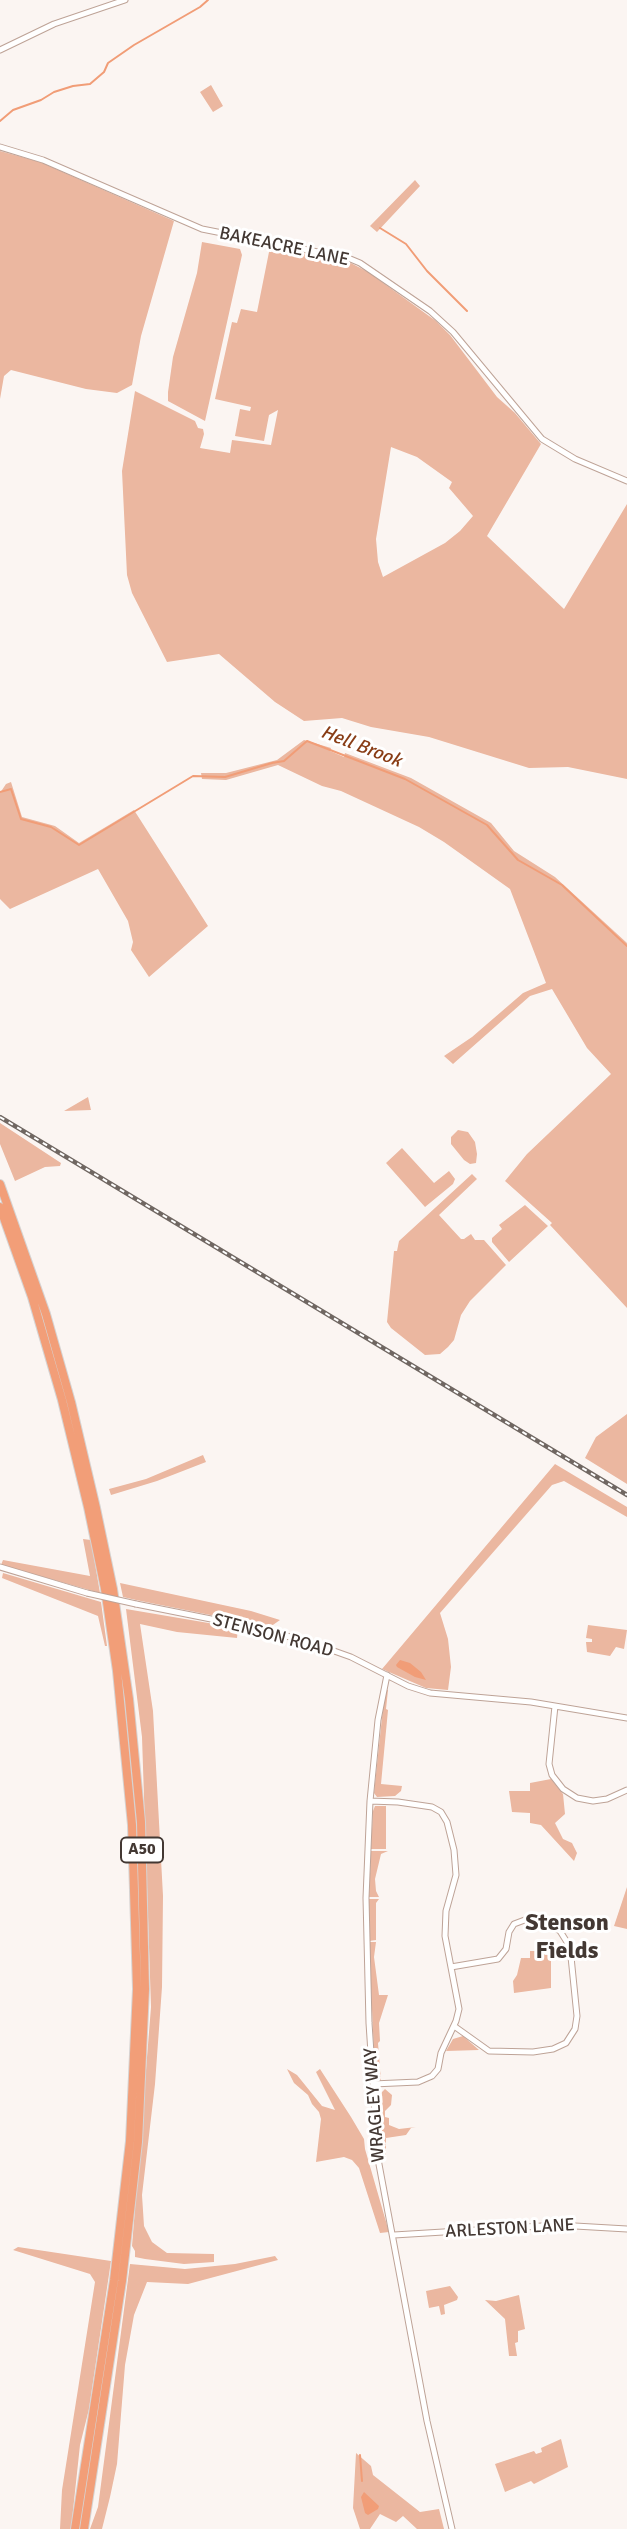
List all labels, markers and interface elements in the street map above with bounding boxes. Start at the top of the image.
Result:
street label: BAKEACRE LANE [217,223,351,271]
water label: Hell Brook [317,721,405,773]
street label: STENSON ROAD [211,1610,335,1662]
road number: A50 [121,1838,163,1862]
district label: Stenson Fields [525,1910,609,1966]
street label: WRAGLEY WAY [360,2047,390,2163]
street label: ARLESTON LANE [445,2215,575,2243]

